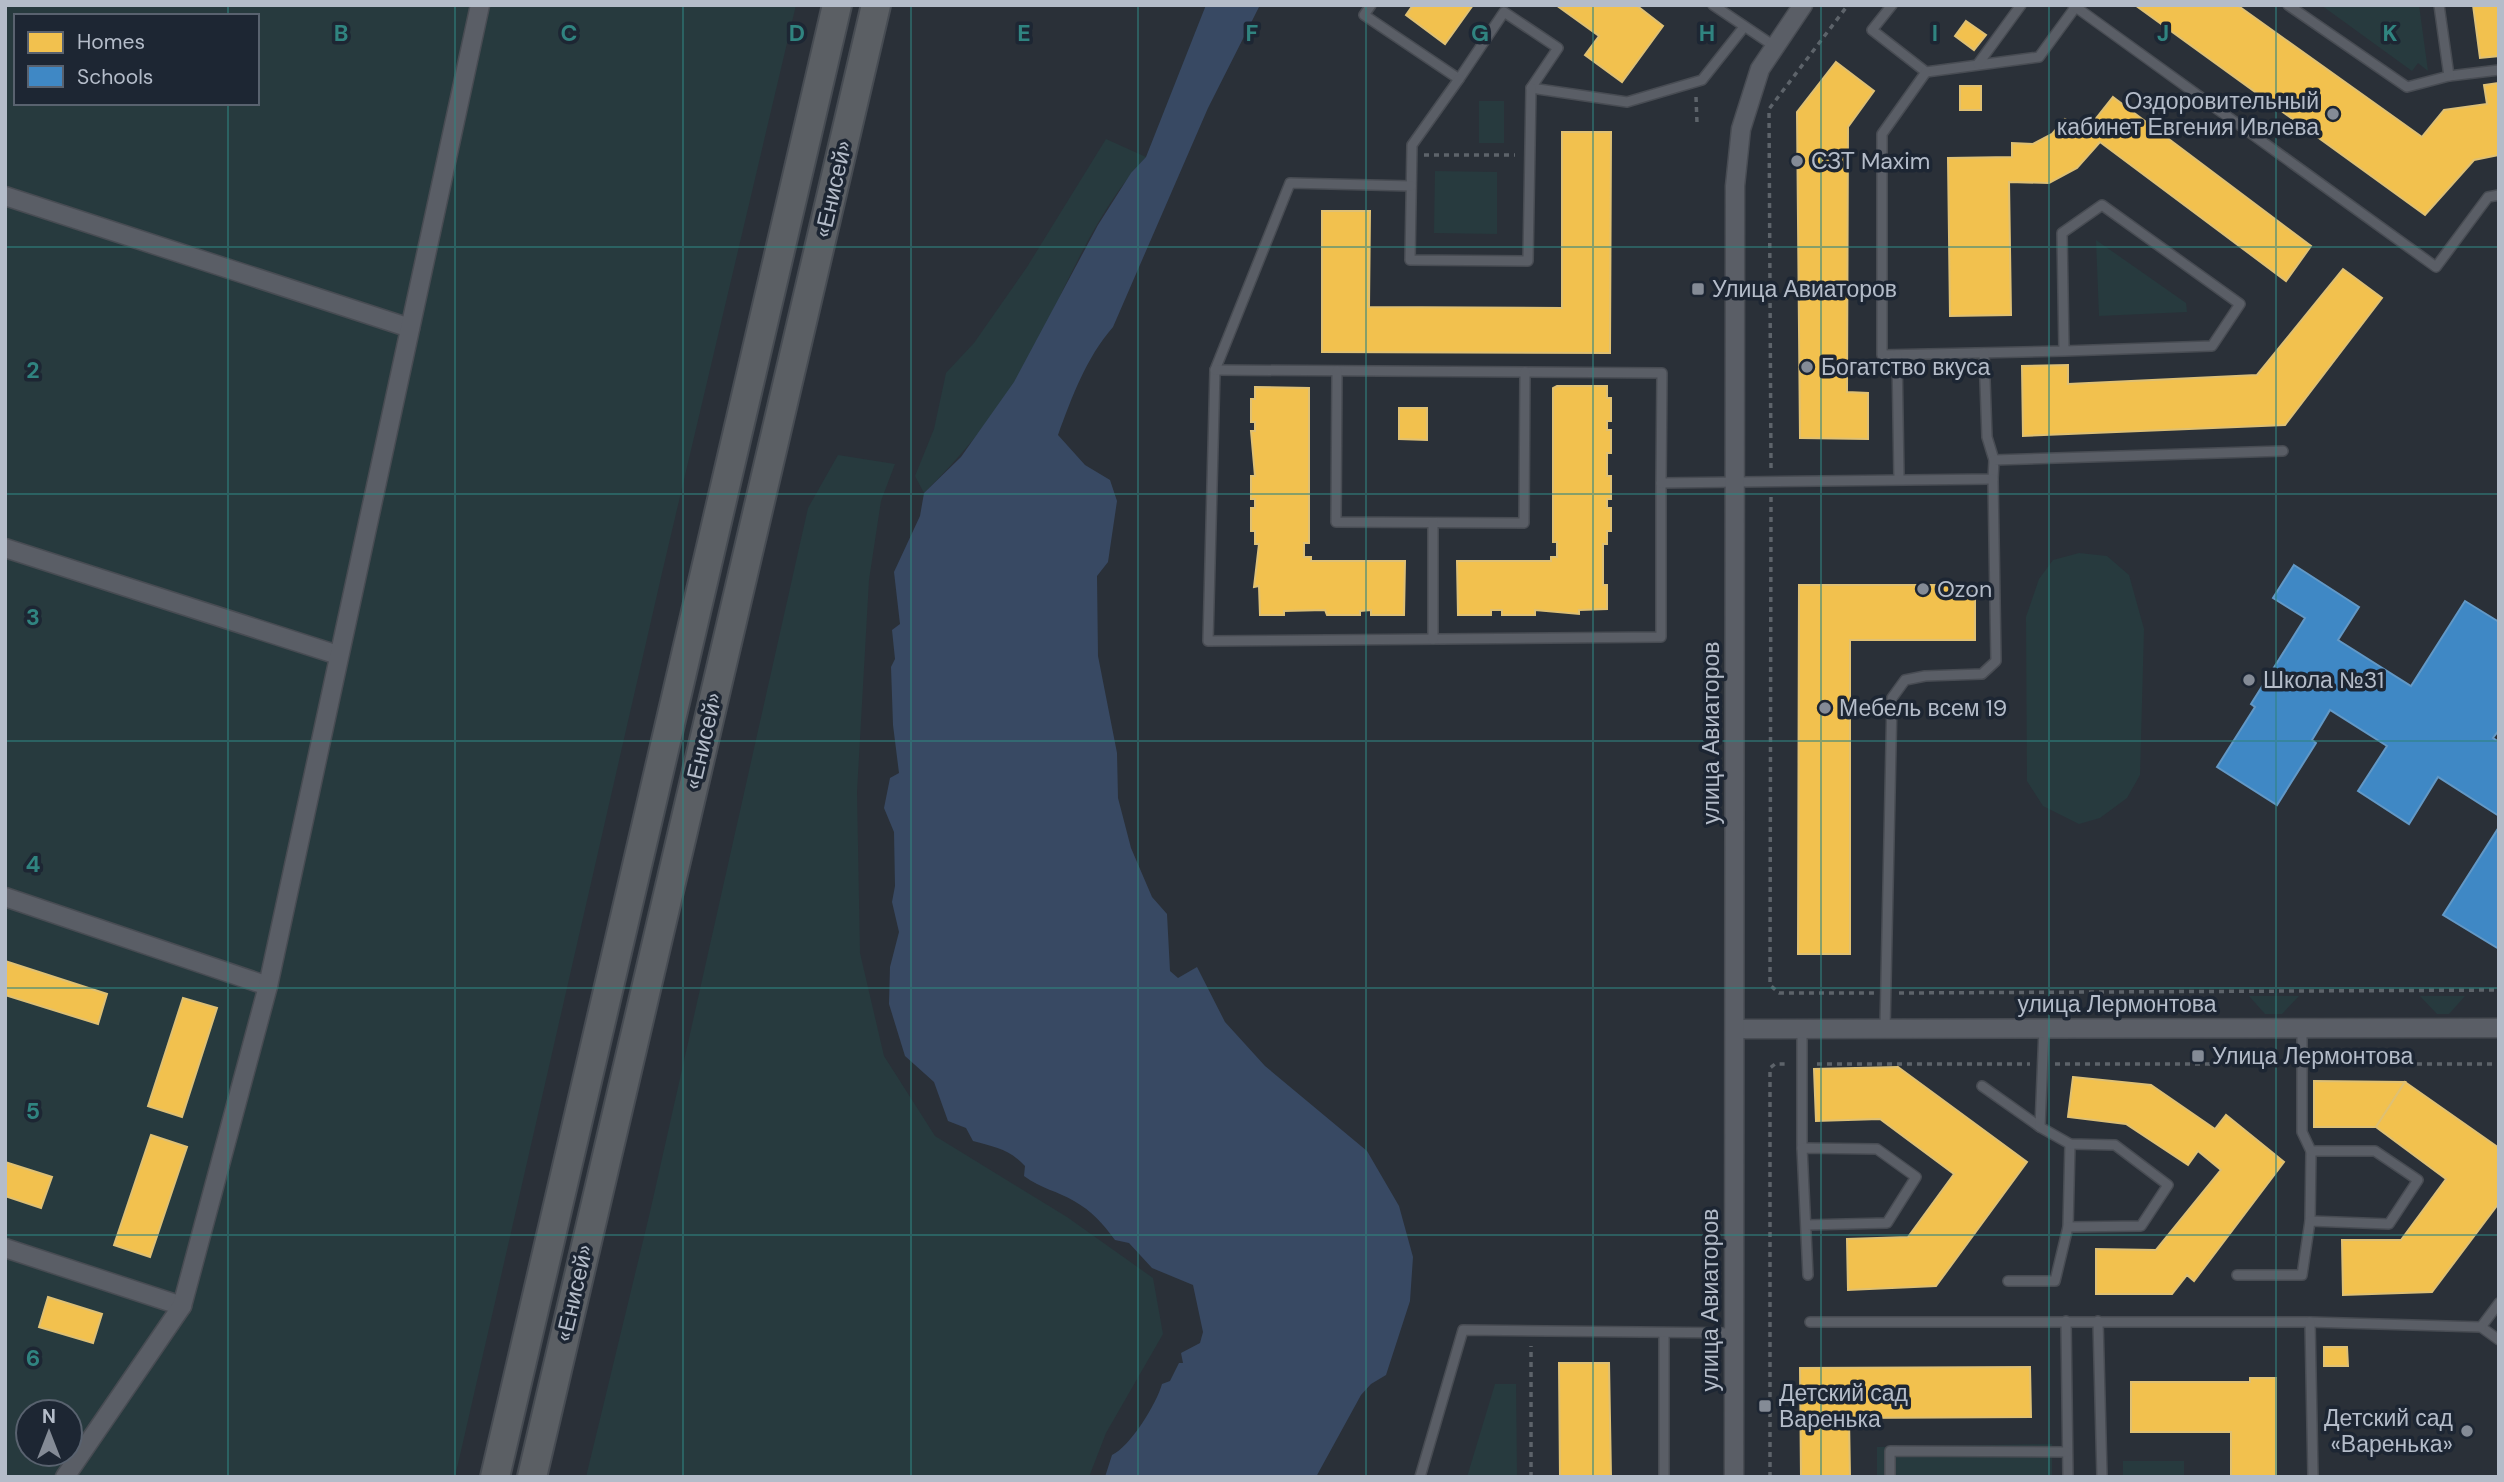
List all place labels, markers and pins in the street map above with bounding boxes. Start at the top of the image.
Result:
place label: Оздоровительный кабинет Евгения Ивлева [2057,86,2319,142]
marker: Оздоровительный кабинет Евгения Ивлева [2325,106,2341,122]
place label: СЗТ Maxim [1811,146,1930,176]
marker: СЗТ Maxim [1789,153,1805,169]
place label: Улица Авиаторов [1712,274,1897,304]
marker: Улица Авиаторов [1690,281,1706,297]
place label: Богатство вкуса [1821,352,1991,382]
marker: Богатство вкуса [1799,359,1815,375]
place label: Ozon [1937,574,1992,604]
marker: Ozon [1915,581,1931,597]
place label: Школа №31 [2263,665,2384,695]
marker: Школа №31 [2241,672,2257,688]
place label: Мебель всем 19 [1839,693,2007,723]
marker: Мебель всем 19 [1817,700,1833,716]
place label: Улица Лермонтова [2212,1041,2413,1071]
marker: Улица Лермонтова [2190,1048,2206,1064]
place label: Детский сад Варенька [1779,1378,1909,1434]
marker: Детский сад Варенька [1757,1398,1773,1414]
place label: Детский сад «Варенька» [2324,1403,2454,1459]
marker: Детский сад «Варенька» [2459,1423,2475,1439]

